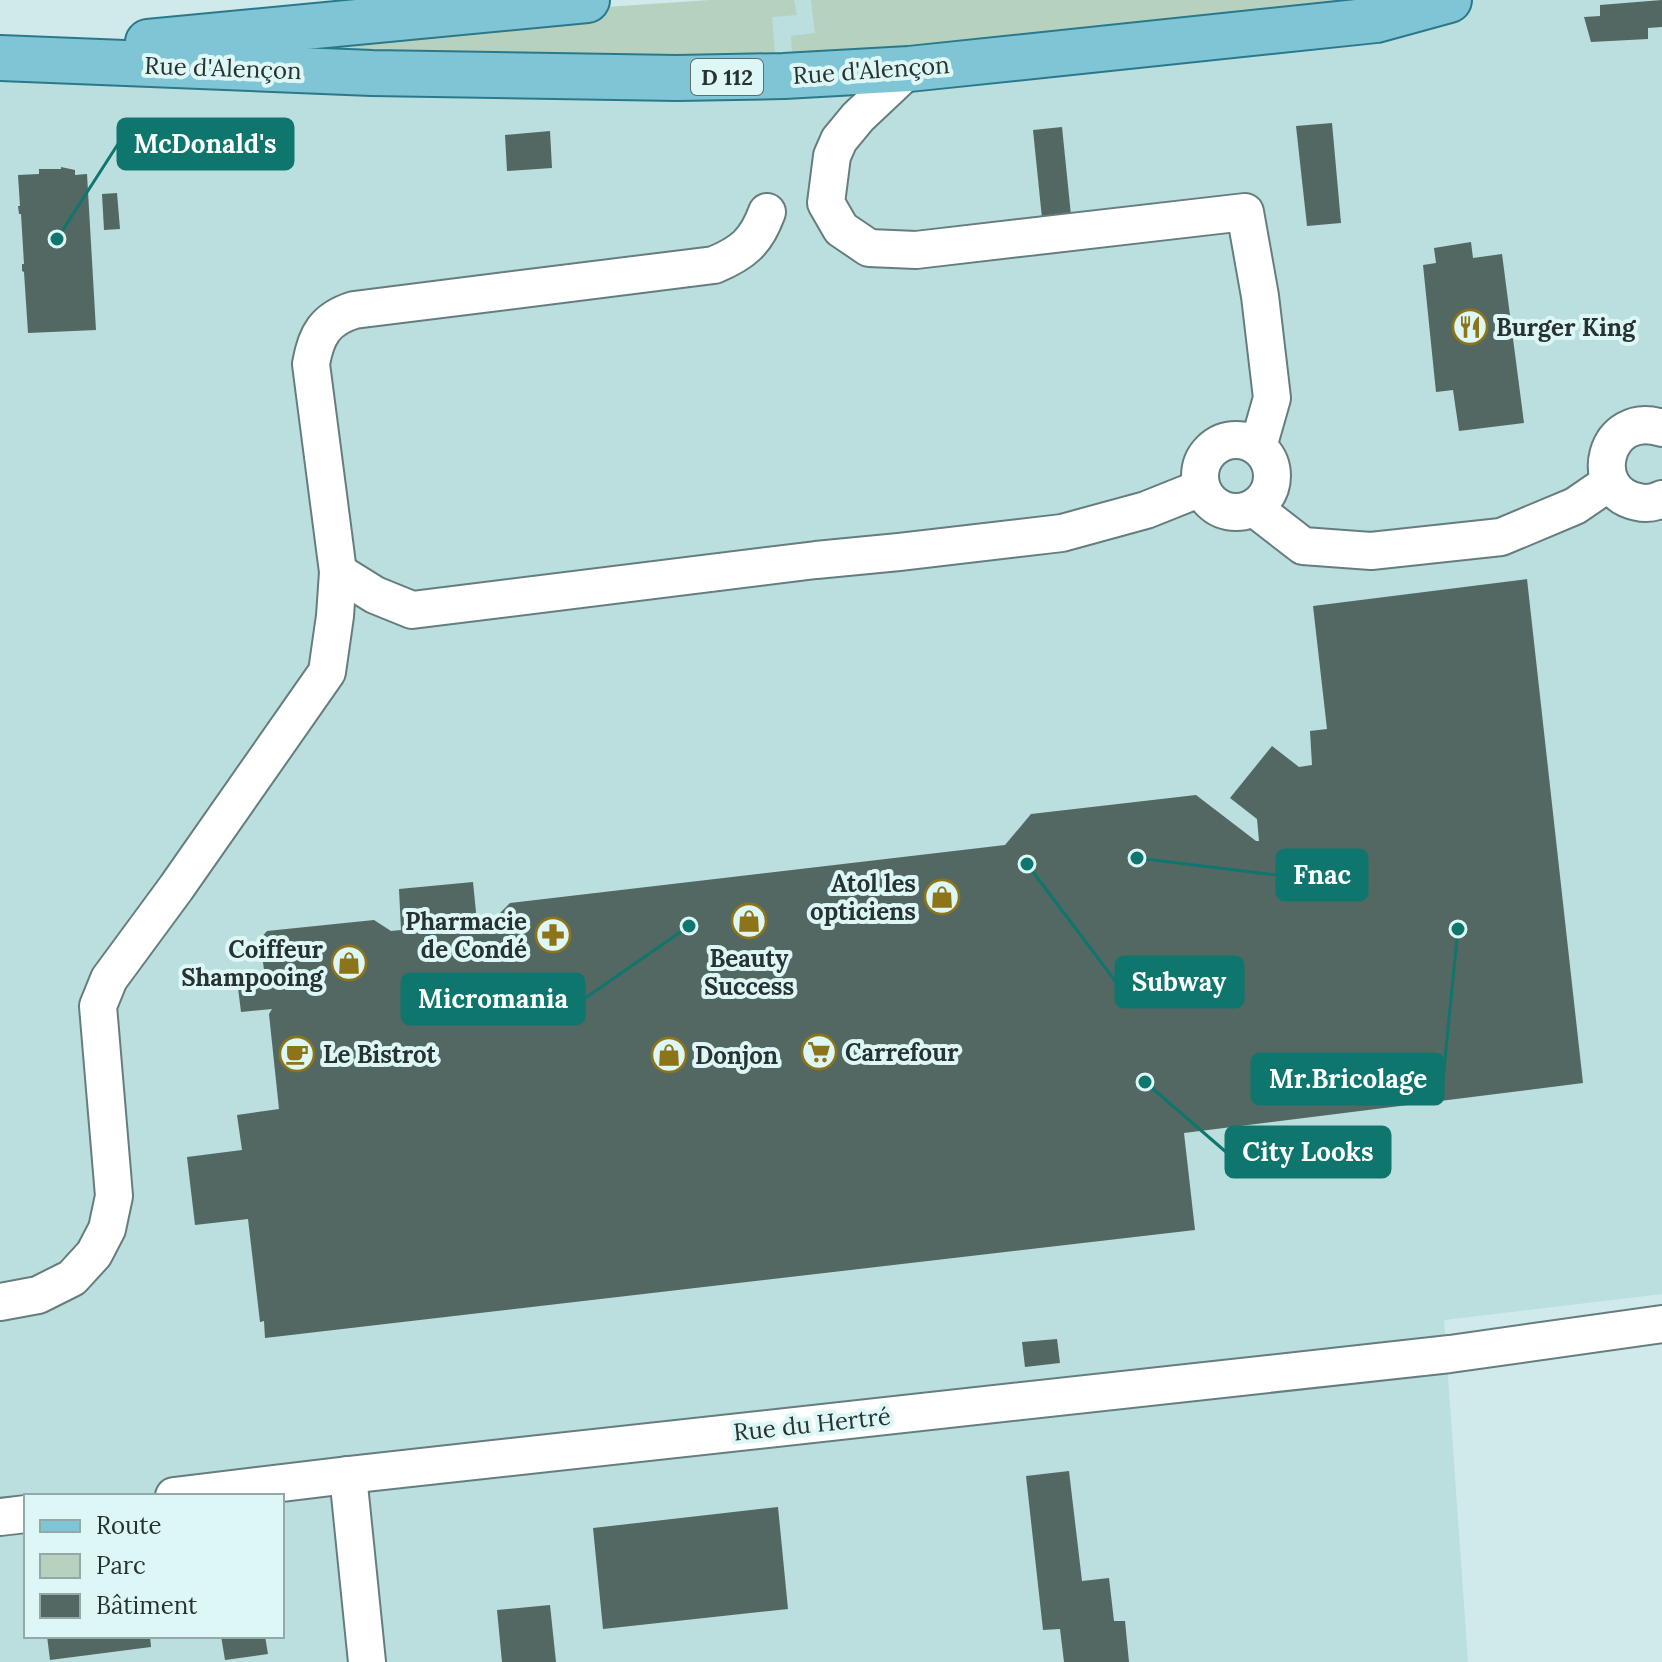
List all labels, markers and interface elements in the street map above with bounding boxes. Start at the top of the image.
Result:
street label: Rue d'Alençon [791,49,951,91]
street label: Rue d'Alençon [144,50,302,86]
road number: D 112 [691,59,763,95]
callout: McDonald's [118,119,293,169]
text: McDonald's [133,127,277,160]
restaurant icon: Burger King [1451,308,1489,346]
place label: Burger King [1496,312,1637,343]
callout: Fnac [1277,850,1367,900]
text: Fnac [1293,858,1352,891]
place label: Atol les opticiens [810,868,916,927]
shop icon: Atol les opticiens [923,878,961,916]
shop icon: Beauty Success [730,902,768,940]
place label: Pharmacie de Condé [405,906,527,965]
pharmacy icon: Pharmacie de Condé [534,916,572,954]
place label: Coiffeur Shampooing [181,934,325,993]
place label: Beauty Success [704,943,794,1002]
shop icon: Coiffeur Shampooing [330,944,368,982]
callout: Subway [1116,957,1243,1007]
text: Subway [1132,965,1227,998]
callout: Micromania [402,974,584,1024]
text: Micromania [418,982,568,1015]
supermarket icon: Carrefour [800,1033,838,1071]
cafe icon: Le Bistrot [278,1035,316,1073]
shop icon: Donjon [650,1036,688,1074]
place label: Carrefour [845,1037,959,1068]
place label: Le Bistrot [323,1039,438,1070]
place label: Donjon [695,1040,778,1071]
callout: Mr.Bricolage [1252,1054,1443,1104]
text: Mr.Bricolage [1269,1062,1427,1095]
callout: City Looks [1226,1127,1390,1177]
text: City Looks [1242,1135,1374,1168]
street label: Rue du Hertré [732,1400,892,1448]
legend [24,1494,284,1638]
text: Route [96,1510,162,1541]
text: Parc [96,1550,146,1581]
text: Bâtiment [96,1590,198,1621]

